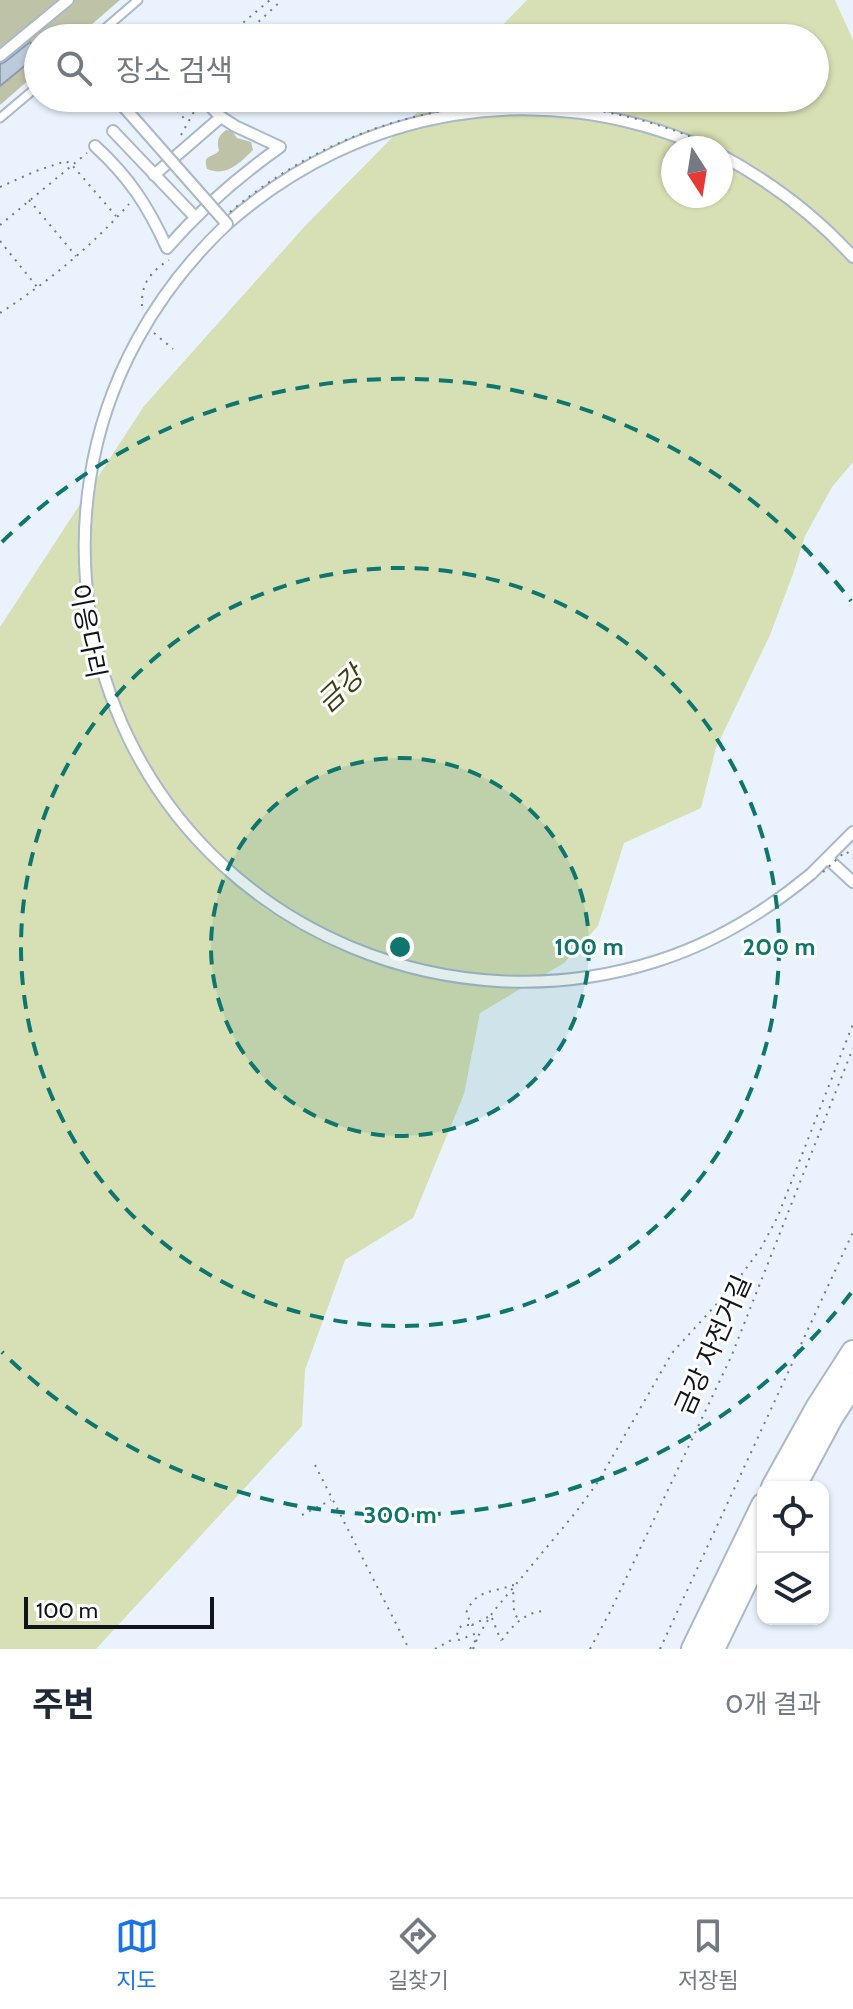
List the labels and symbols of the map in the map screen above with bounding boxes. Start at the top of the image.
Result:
north arrow [661,136,733,208]
street label: 이응다리 [63,581,113,681]
water label: 금강 [310,657,373,719]
text: 100 m [554,932,624,961]
text: 200 m [743,932,815,961]
centre of rings [386,933,414,961]
street label: 금강 자전거길 [668,1270,758,1420]
text: 300 m [363,1500,437,1529]
scale bar [24,1593,214,1629]

